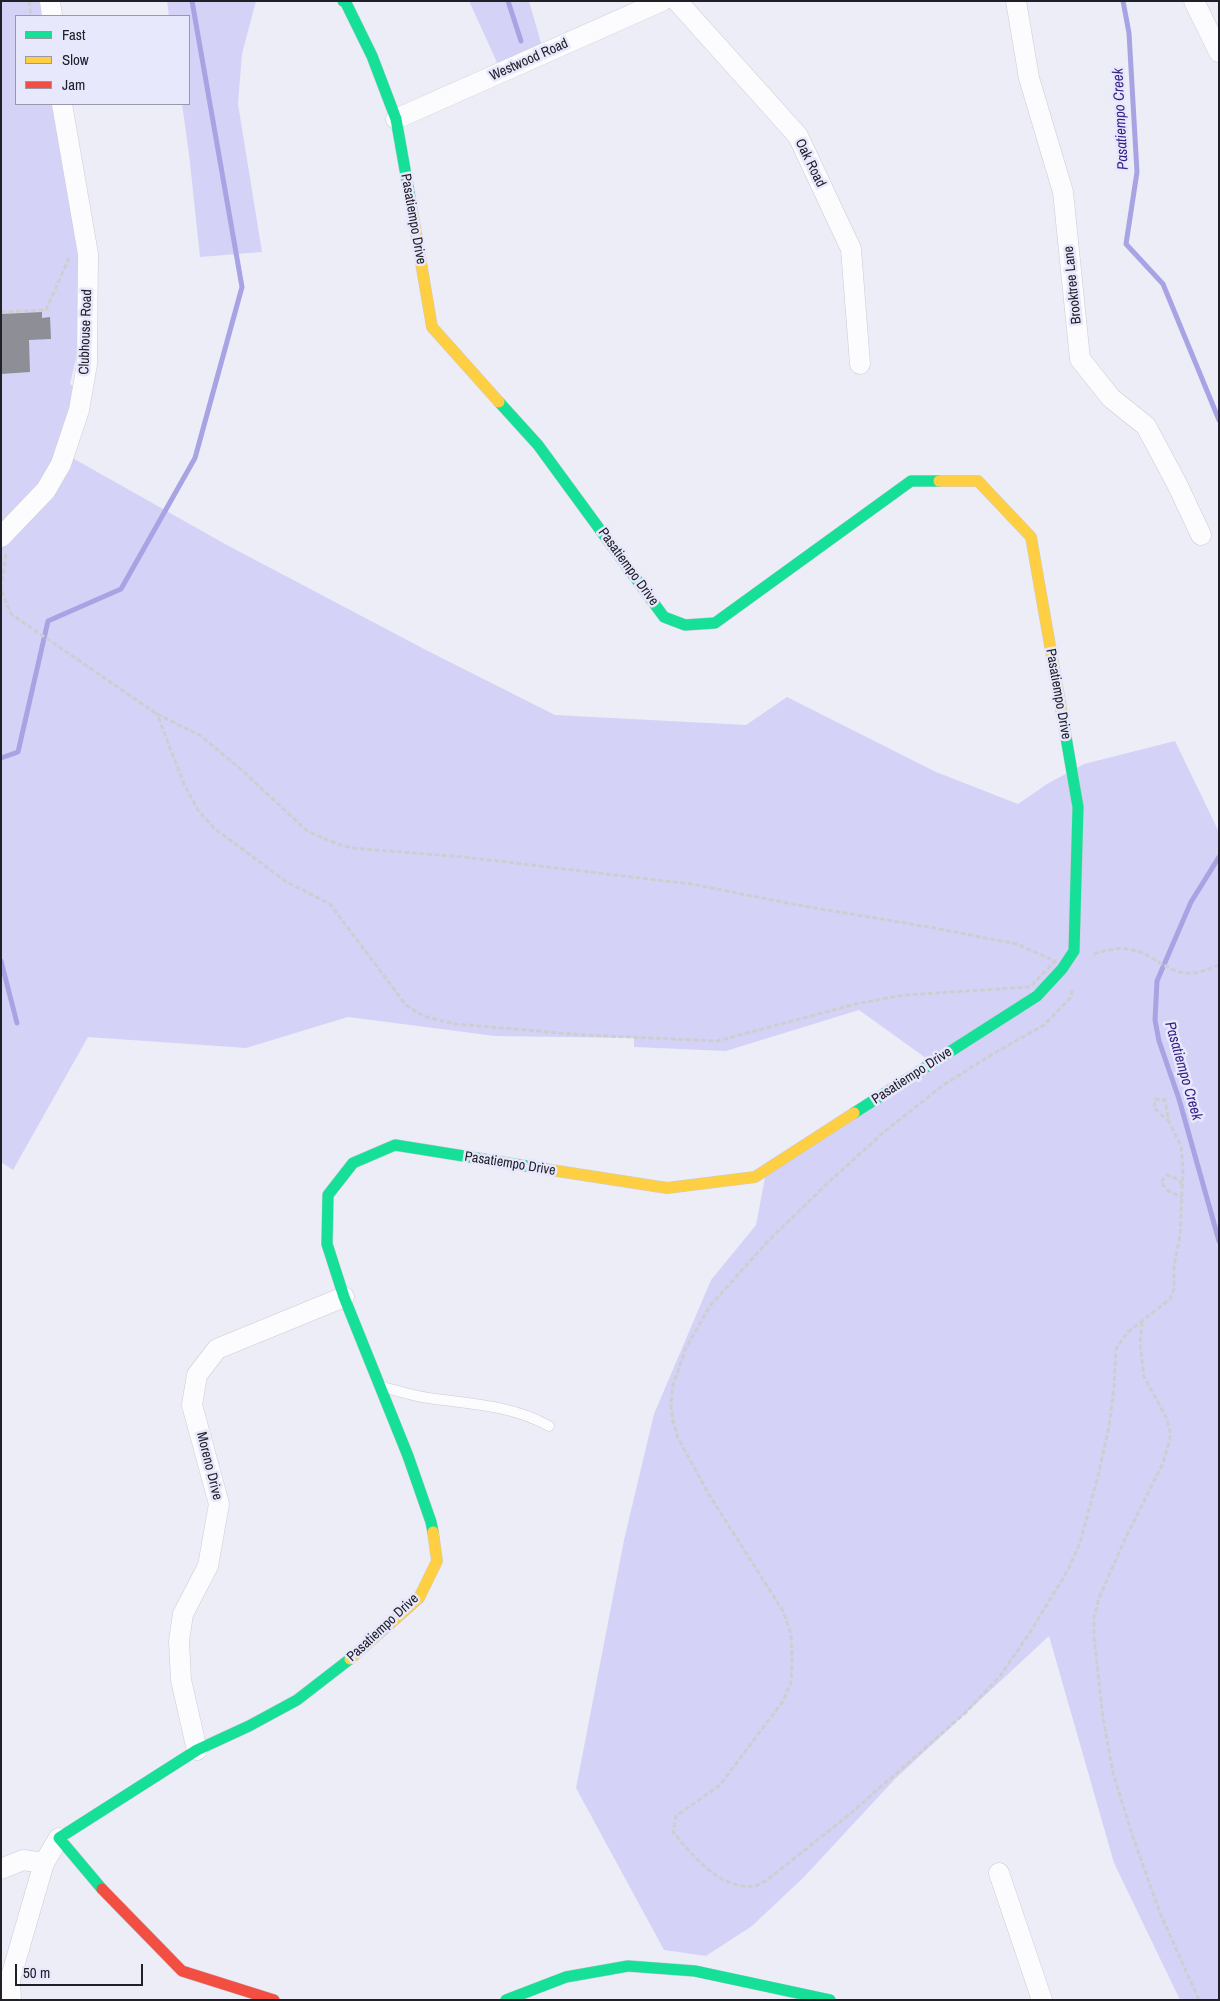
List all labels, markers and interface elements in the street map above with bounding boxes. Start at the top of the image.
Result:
legend [15,15,190,105]
text: Fast [62,24,85,45]
street label: Westwood Road [487,35,571,85]
text: Slow [62,49,89,70]
water label: Pasatiempo Creek [1109,68,1133,170]
text: Jam [62,74,85,95]
street label: Oak Road [791,136,829,190]
street label: Pasatiempo Drive [397,172,429,266]
street label: Brooktree Lane [1061,245,1085,325]
street label: Clubhouse Road [76,289,96,375]
street label: Pasatiempo Drive [594,525,662,609]
street label: Pasatiempo Drive [1042,647,1074,741]
water label: Pasatiempo Creek [1160,1020,1206,1122]
street label: Pasatiempo Drive [869,1044,955,1108]
street label: Pasatiempo Drive [463,1149,557,1179]
street label: Moreno Drive [192,1430,226,1502]
street label: Pasatiempo Drive [344,1591,422,1665]
scale bar [18,1954,145,1986]
text: 50 m [23,1962,50,1983]

